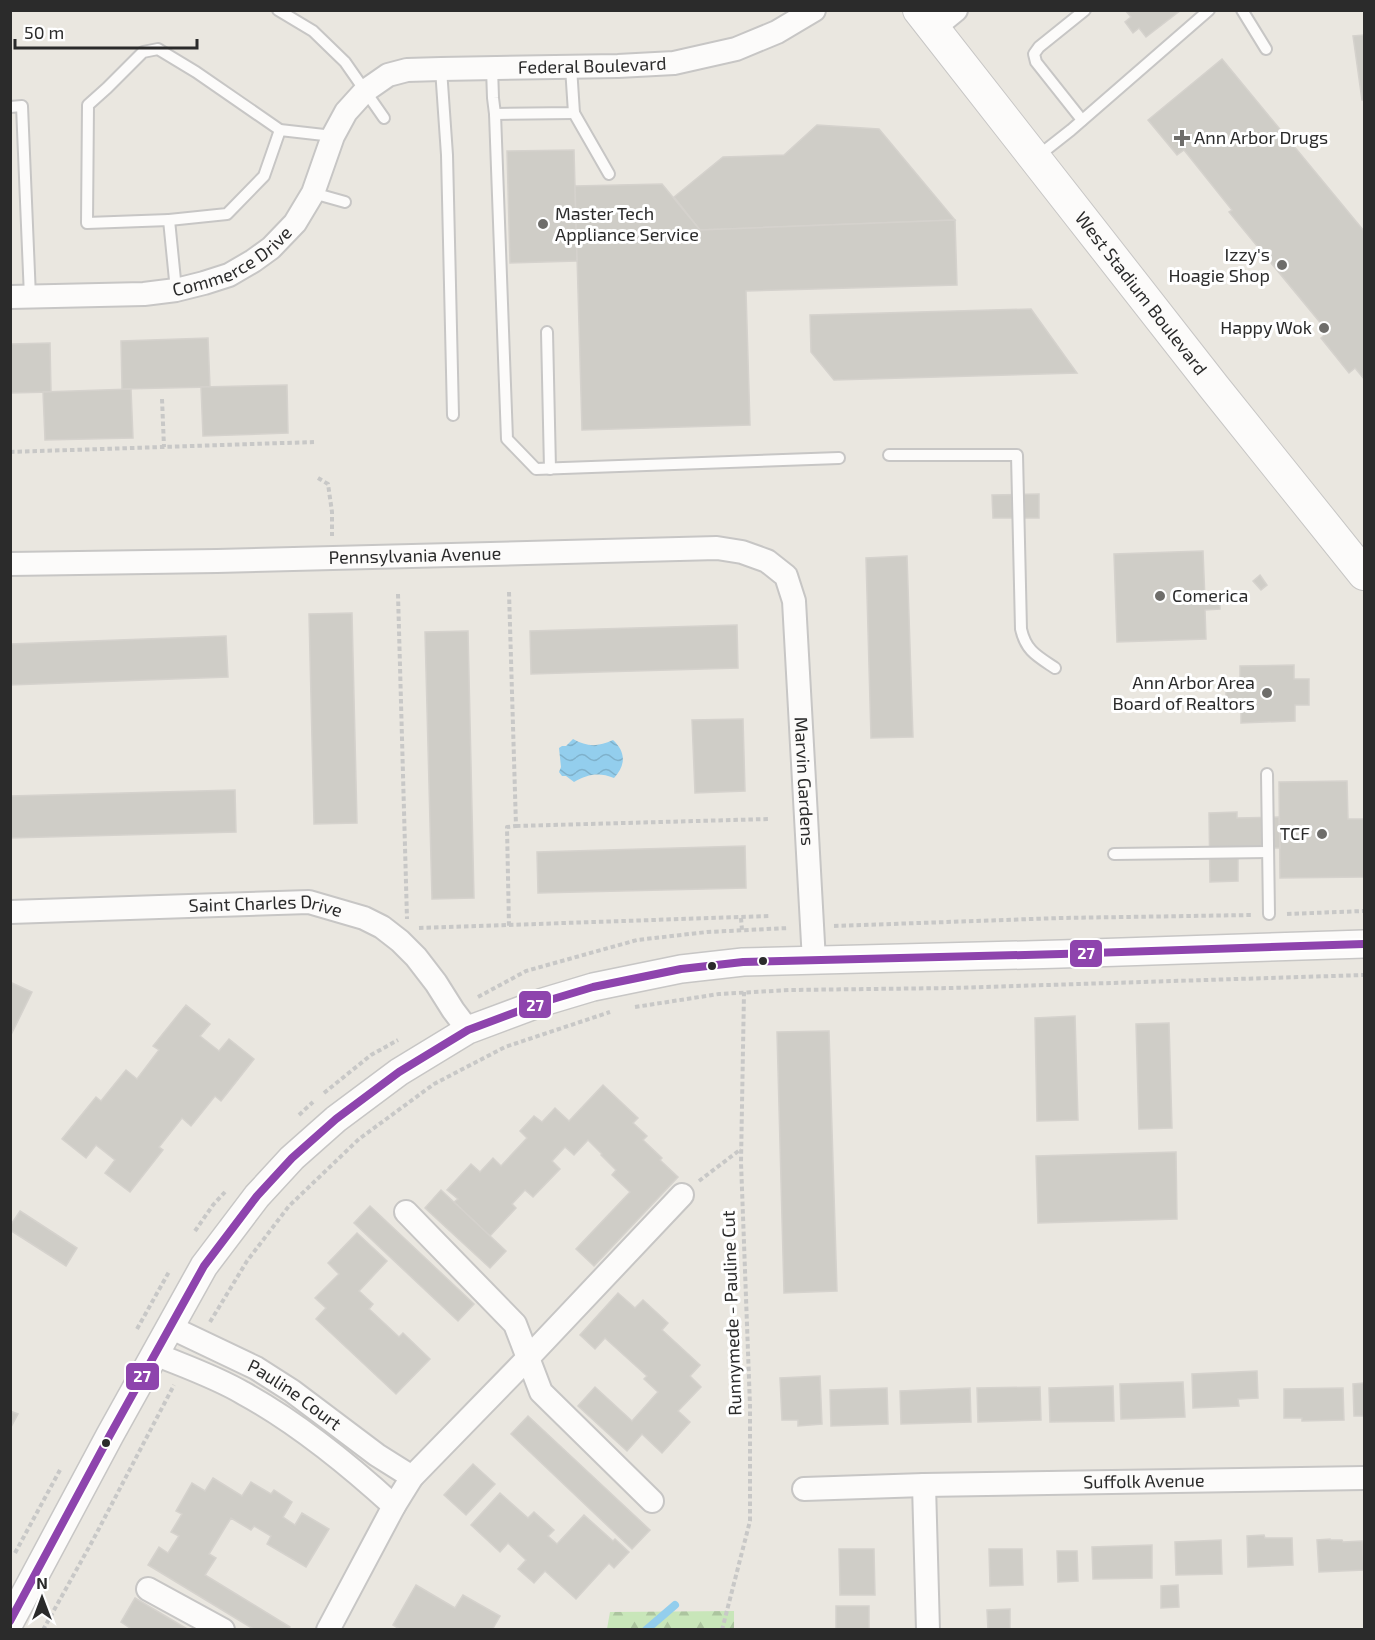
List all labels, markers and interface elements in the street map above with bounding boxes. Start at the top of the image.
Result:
scale bar [15,12,196,50]
text: 50 m [24,21,64,43]
street label: Federal Boulevard [518,51,667,78]
place label: Ann Arbor Drugs [1194,126,1328,148]
marker: Ann Arbor Drugs [1175,131,1189,145]
place label: Master Tech Appliance Service [555,202,699,245]
street label: West Stadium Boulevard [1071,207,1212,379]
marker: Master Tech Appliance Service [536,217,550,231]
street label: Commerce Drive [170,221,296,300]
place label: Izzy's Hoagie Shop [1168,243,1270,286]
marker: Izzy's Hoagie Shop [1275,258,1289,272]
place label: Happy Wok [1220,316,1312,338]
marker: Happy Wok [1317,321,1331,335]
street label: Pennsylvania Avenue [328,542,502,568]
place label: Comerica [1172,584,1248,606]
marker: Comerica [1153,589,1167,603]
place label: Ann Arbor Area Board of Realtors [1112,671,1255,714]
marker: Ann Arbor Area Board of Realtors [1260,686,1274,700]
street label: Marvin Gardens [790,716,820,846]
place label: TCF [1280,822,1310,844]
marker: TCF [1315,827,1329,841]
street label: Saint Charles Drive [188,890,345,921]
line badge: 27 [1069,939,1103,968]
text: 27 [1077,943,1095,962]
unlabelled marker [757,955,769,967]
unlabelled marker [706,960,718,972]
line badge: 27 [518,990,552,1019]
text: 27 [526,995,544,1014]
street label: Runnymede - Pauline Cut [716,1210,746,1416]
street label: Pauline Court [244,1354,346,1434]
line badge: 27 [125,1362,160,1391]
text: 27 [133,1366,151,1385]
unlabelled marker [100,1437,112,1449]
street label: Suffolk Avenue [1083,1469,1205,1492]
north arrow [12,1568,72,1628]
text: N [36,1573,48,1592]

